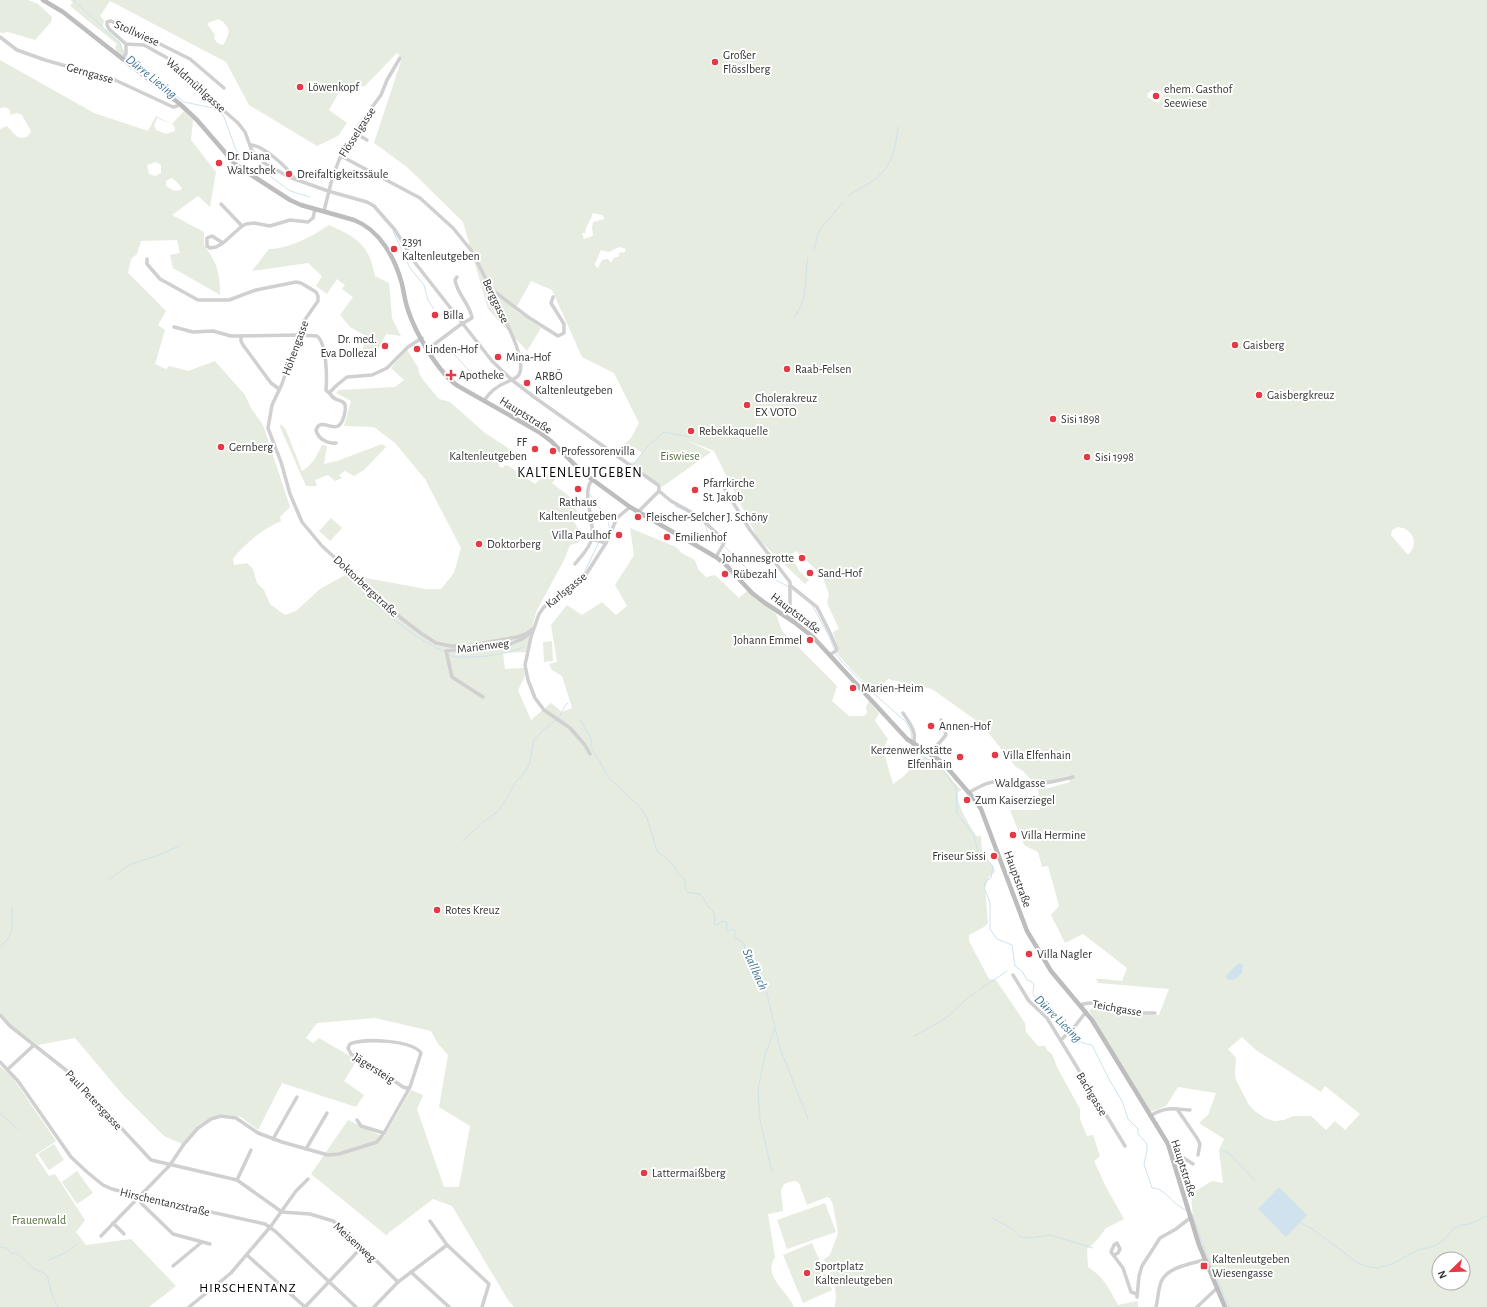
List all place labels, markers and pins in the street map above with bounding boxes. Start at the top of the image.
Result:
place label: Großer Flösslberg [723,49,770,75]
marker: Großer Flösslberg [710,57,720,67]
place label: Löwenkopf [308,81,360,93]
marker: Löwenkopf [295,82,305,92]
place label: ehem. Gasthof Seewiese [1164,83,1233,109]
marker: ehem. Gasthof Seewiese [1151,91,1161,101]
place label: Dr. Diana Waltschek [227,150,276,176]
marker: Dr. Diana Waltschek [214,158,224,168]
place label: Dreifaltigkeitssäule [297,168,388,180]
marker: Dreifaltigkeitssäule [284,169,294,179]
place label: 2391 Kaltenleutgeben [402,236,480,262]
marker: 2391 Kaltenleutgeben [389,244,399,254]
place label: Billa [443,309,464,321]
marker: Billa [430,310,440,320]
place label: Dr. med. Eva Dollezal [321,333,377,359]
place label: Gaisberg [1243,339,1285,351]
marker: Gaisberg [1230,340,1240,350]
marker: Dr. med. Eva Dollezal [380,341,390,351]
place label: Linden-Hof [425,343,479,355]
marker: Linden-Hof [412,344,422,354]
place label: Mina-Hof [506,351,552,363]
marker: Mina-Hof [493,352,503,362]
place label: Raab-Felsen [795,363,851,375]
marker: Raab-Felsen [782,364,792,374]
place label: Apotheke [459,369,504,381]
place label: ARBÖ Kaltenleutgeben [535,369,613,396]
marker: Apotheke [446,370,456,380]
marker: ARBÖ Kaltenleutgeben [522,378,532,388]
place label: Gaisbergkreuz [1267,389,1334,401]
marker: Gaisbergkreuz [1254,390,1264,400]
place label: Cholerakreuz EX VOTO [755,392,817,418]
marker: Cholerakreuz EX VOTO [742,400,752,410]
place label: Sisi 1898 [1061,413,1100,425]
marker: Sisi 1898 [1048,414,1058,424]
place label: Rebekkaquelle [699,425,768,437]
marker: Rebekkaquelle [686,426,696,436]
place label: FF Kaltenleutgeben [449,436,528,462]
place label: Gernberg [229,441,273,453]
marker: Gernberg [216,442,226,452]
marker: FF Kaltenleutgeben [530,444,540,454]
place label: Professorenvilla [561,445,635,457]
marker: Professorenvilla [548,446,558,456]
place label: Sisi 1998 [1095,451,1134,463]
marker: Sisi 1998 [1082,452,1092,462]
place label: Pfarrkirche St. Jakob [703,477,755,503]
marker: Rathaus Kaltenleutgeben [573,484,583,494]
marker: Pfarrkirche St. Jakob [690,485,700,495]
place label: Rathaus Kaltenleutgeben [539,496,617,522]
place label: Fleischer-Selcher J. Schöny [646,511,768,524]
marker: Fleischer-Selcher J. Schöny [633,512,643,522]
place label: Villa Paulhof [552,529,612,541]
marker: Villa Paulhof [614,530,624,540]
place label: Emilienhof [675,531,728,543]
marker: Emilienhof [662,532,672,542]
place label: Doktorberg [487,538,541,550]
marker: Doktorberg [474,539,484,549]
place label: Johannesgrotte [722,552,794,564]
marker: Johannesgrotte [797,553,807,563]
place label: Sand-Hof [818,567,863,579]
place label: Rübezahl [733,568,777,580]
marker: Sand-Hof [805,568,815,578]
marker: Rübezahl [720,569,730,579]
place label: Johann Emmel [733,634,802,646]
marker: Johann Emmel [805,635,815,645]
place label: Marien-Heim [861,682,924,694]
marker: Marien-Heim [848,683,858,693]
place label: Annen-Hof [939,720,992,732]
marker: Annen-Hof [926,721,936,731]
place label: Kerzenwerkstätte Elfenhain [870,744,952,770]
place label: Villa Elfenhain [1003,749,1071,761]
marker: Villa Elfenhain [990,750,1000,760]
marker: Kerzenwerkstätte Elfenhain [955,752,965,762]
place label: Zum Kaiserziegel [975,794,1055,806]
marker: Zum Kaiserziegel [962,795,972,805]
place label: Villa Hermine [1021,829,1086,841]
marker: Villa Hermine [1008,830,1018,840]
place label: Friseur Sissi [932,850,986,862]
marker: Friseur Sissi [989,851,999,861]
place label: Rotes Kreuz [445,904,500,916]
marker: Rotes Kreuz [432,905,442,915]
place label: Villa Nagler [1037,948,1092,960]
marker: Villa Nagler [1024,949,1034,959]
place label: Lattermaißberg [652,1167,726,1179]
marker: Lattermaißberg [639,1168,649,1178]
place label: Kaltenleutgeben Wiesengasse [1212,1253,1290,1279]
place label: Sportplatz Kaltenleutgeben [815,1260,893,1286]
marker: Kaltenleutgeben Wiesengasse [1199,1261,1209,1271]
marker: Sportplatz Kaltenleutgeben [802,1268,812,1278]

